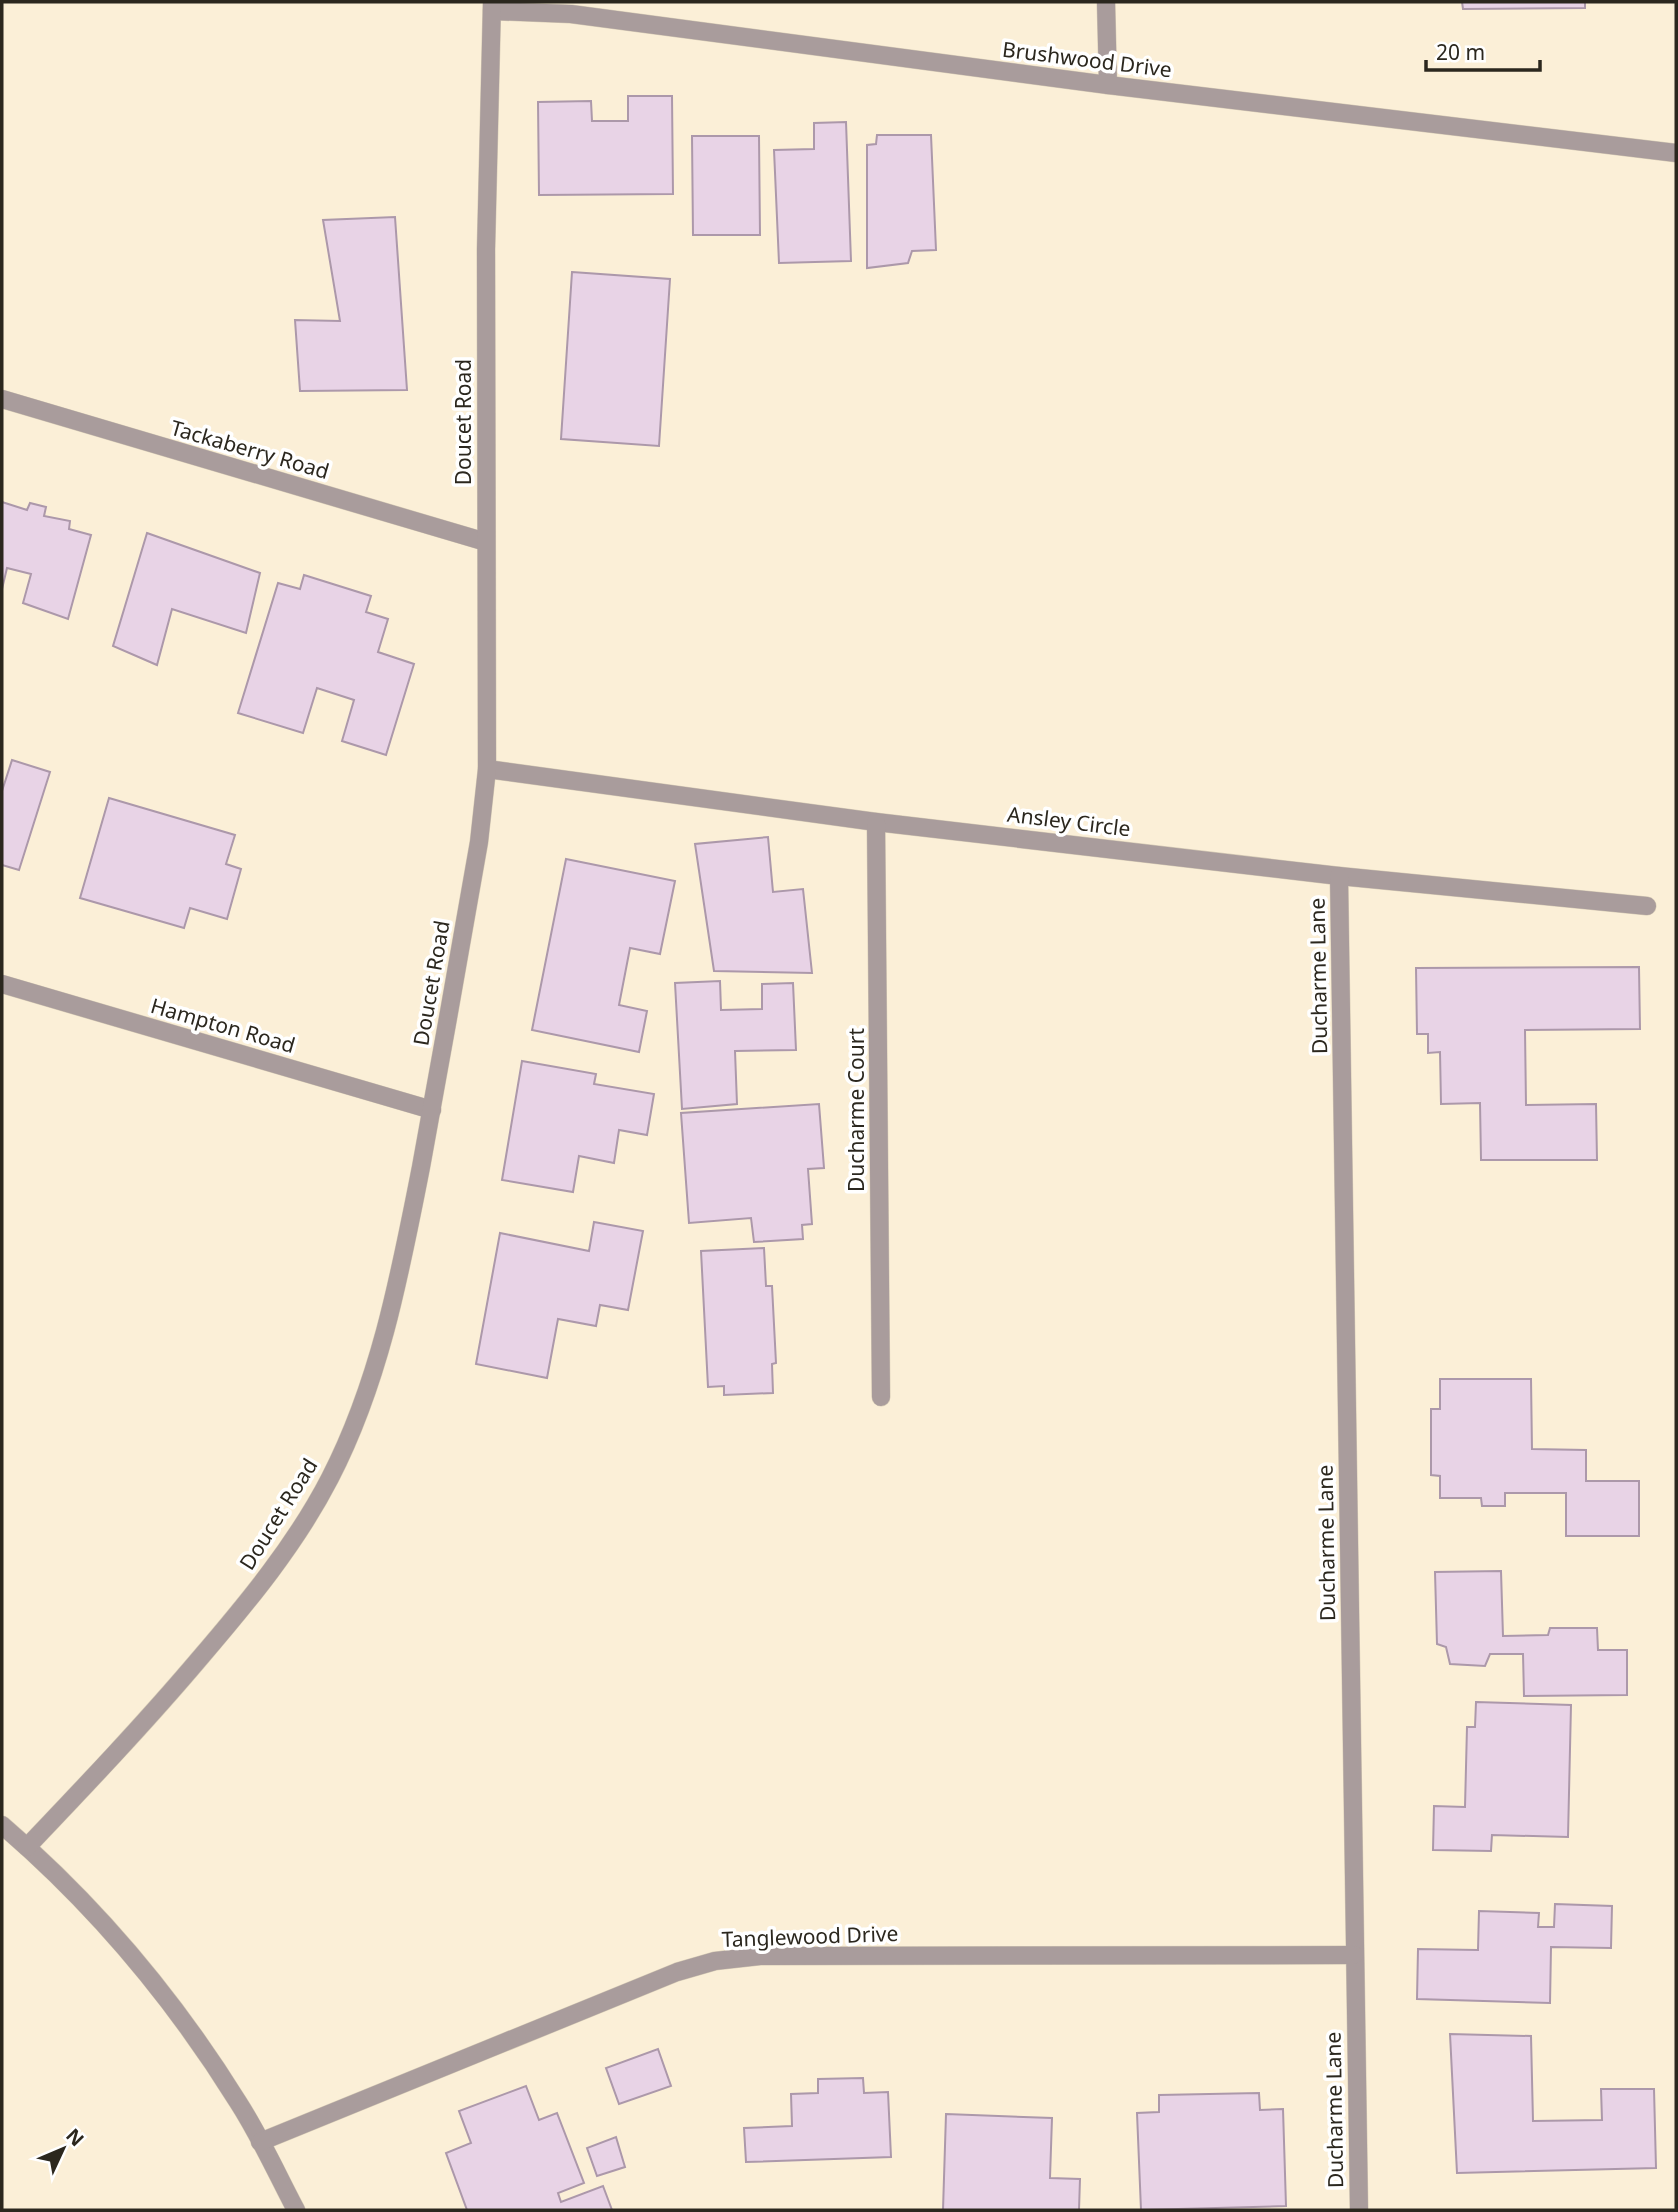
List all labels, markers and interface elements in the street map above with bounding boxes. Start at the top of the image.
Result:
scale bar [1426,28,1540,72]
street label: Brushwood Drive [1001,35,1173,83]
text: 20 m [1436,38,1485,66]
street label: Doucet Road [449,359,477,485]
street label: Tackaberry Road [168,413,332,485]
street label: Ansley Circle [1006,800,1132,842]
street label: Ducharme Lane [1303,898,1333,1054]
street label: Doucet Road [406,918,456,1048]
street label: Hampton Road [147,991,299,1059]
street label: Ducharme Court [842,1028,870,1192]
street label: Doucet Road [233,1453,323,1575]
street label: Ducharme Lane [1311,1465,1341,1621]
street label: Tanglewood Drive [721,1919,899,1953]
street label: Ducharme Lane [1319,2032,1349,2188]
north arrow [28,2114,98,2184]
text: N [61,2123,90,2152]

